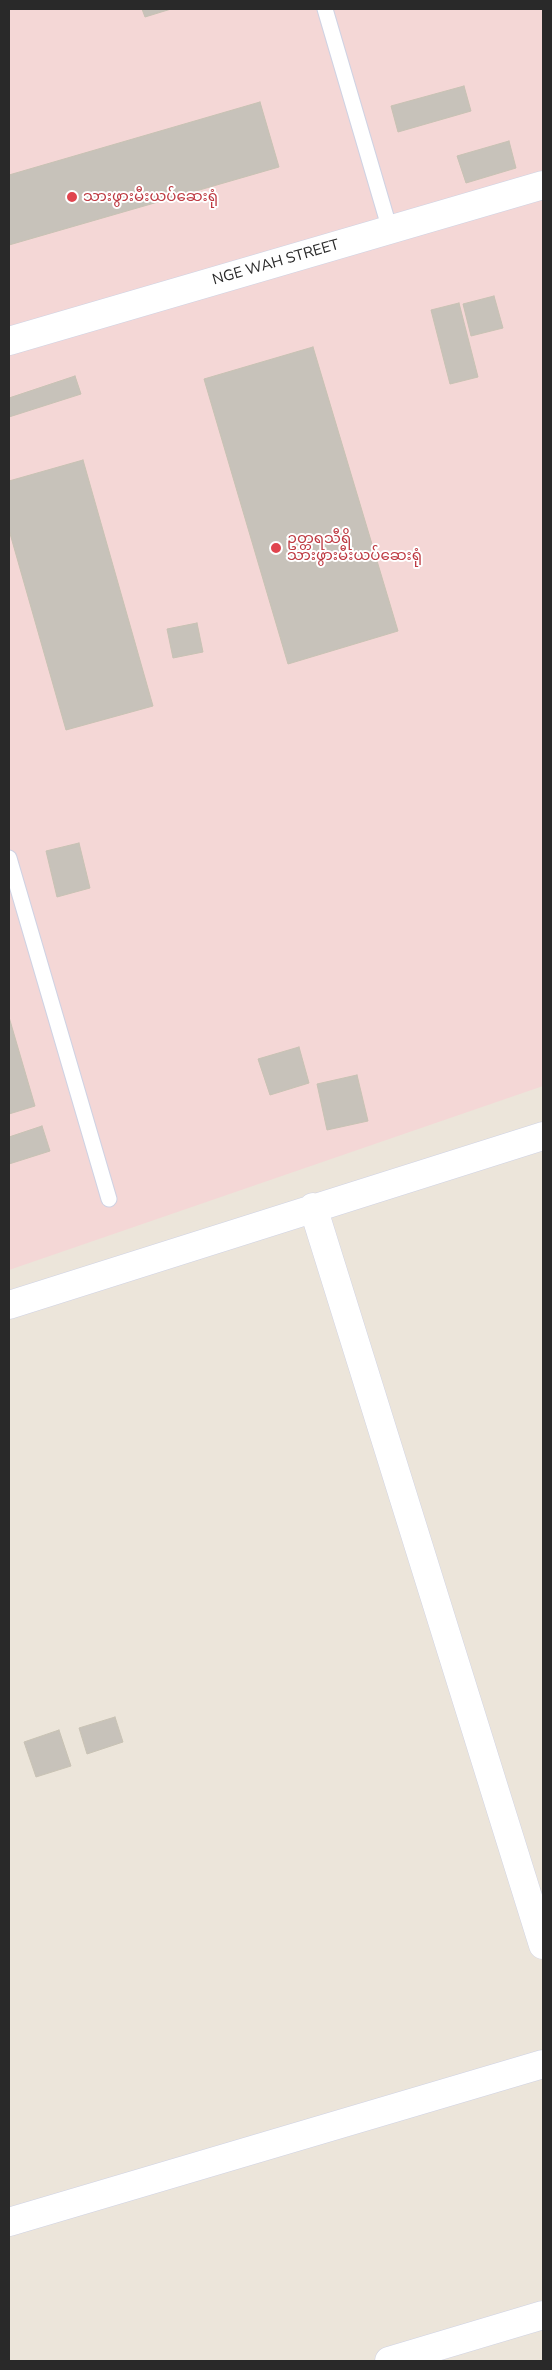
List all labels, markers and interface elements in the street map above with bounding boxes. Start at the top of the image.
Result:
place label: သားဖွားမီးယပ်ဆေးရုံ [83,188,218,206]
marker: သားဖွားမီးယပ်ဆေးရုံ [65,190,79,204]
street label: NGE WAH STREET [211,236,341,290]
place label: ဥတ္တရသီရိ သားဖွားမီးယပ်ဆေးရုံ [287,530,422,565]
marker: ဥတ္တရသီရိ သားဖွားမီးယပ်ဆေးရုံ [269,541,283,555]

